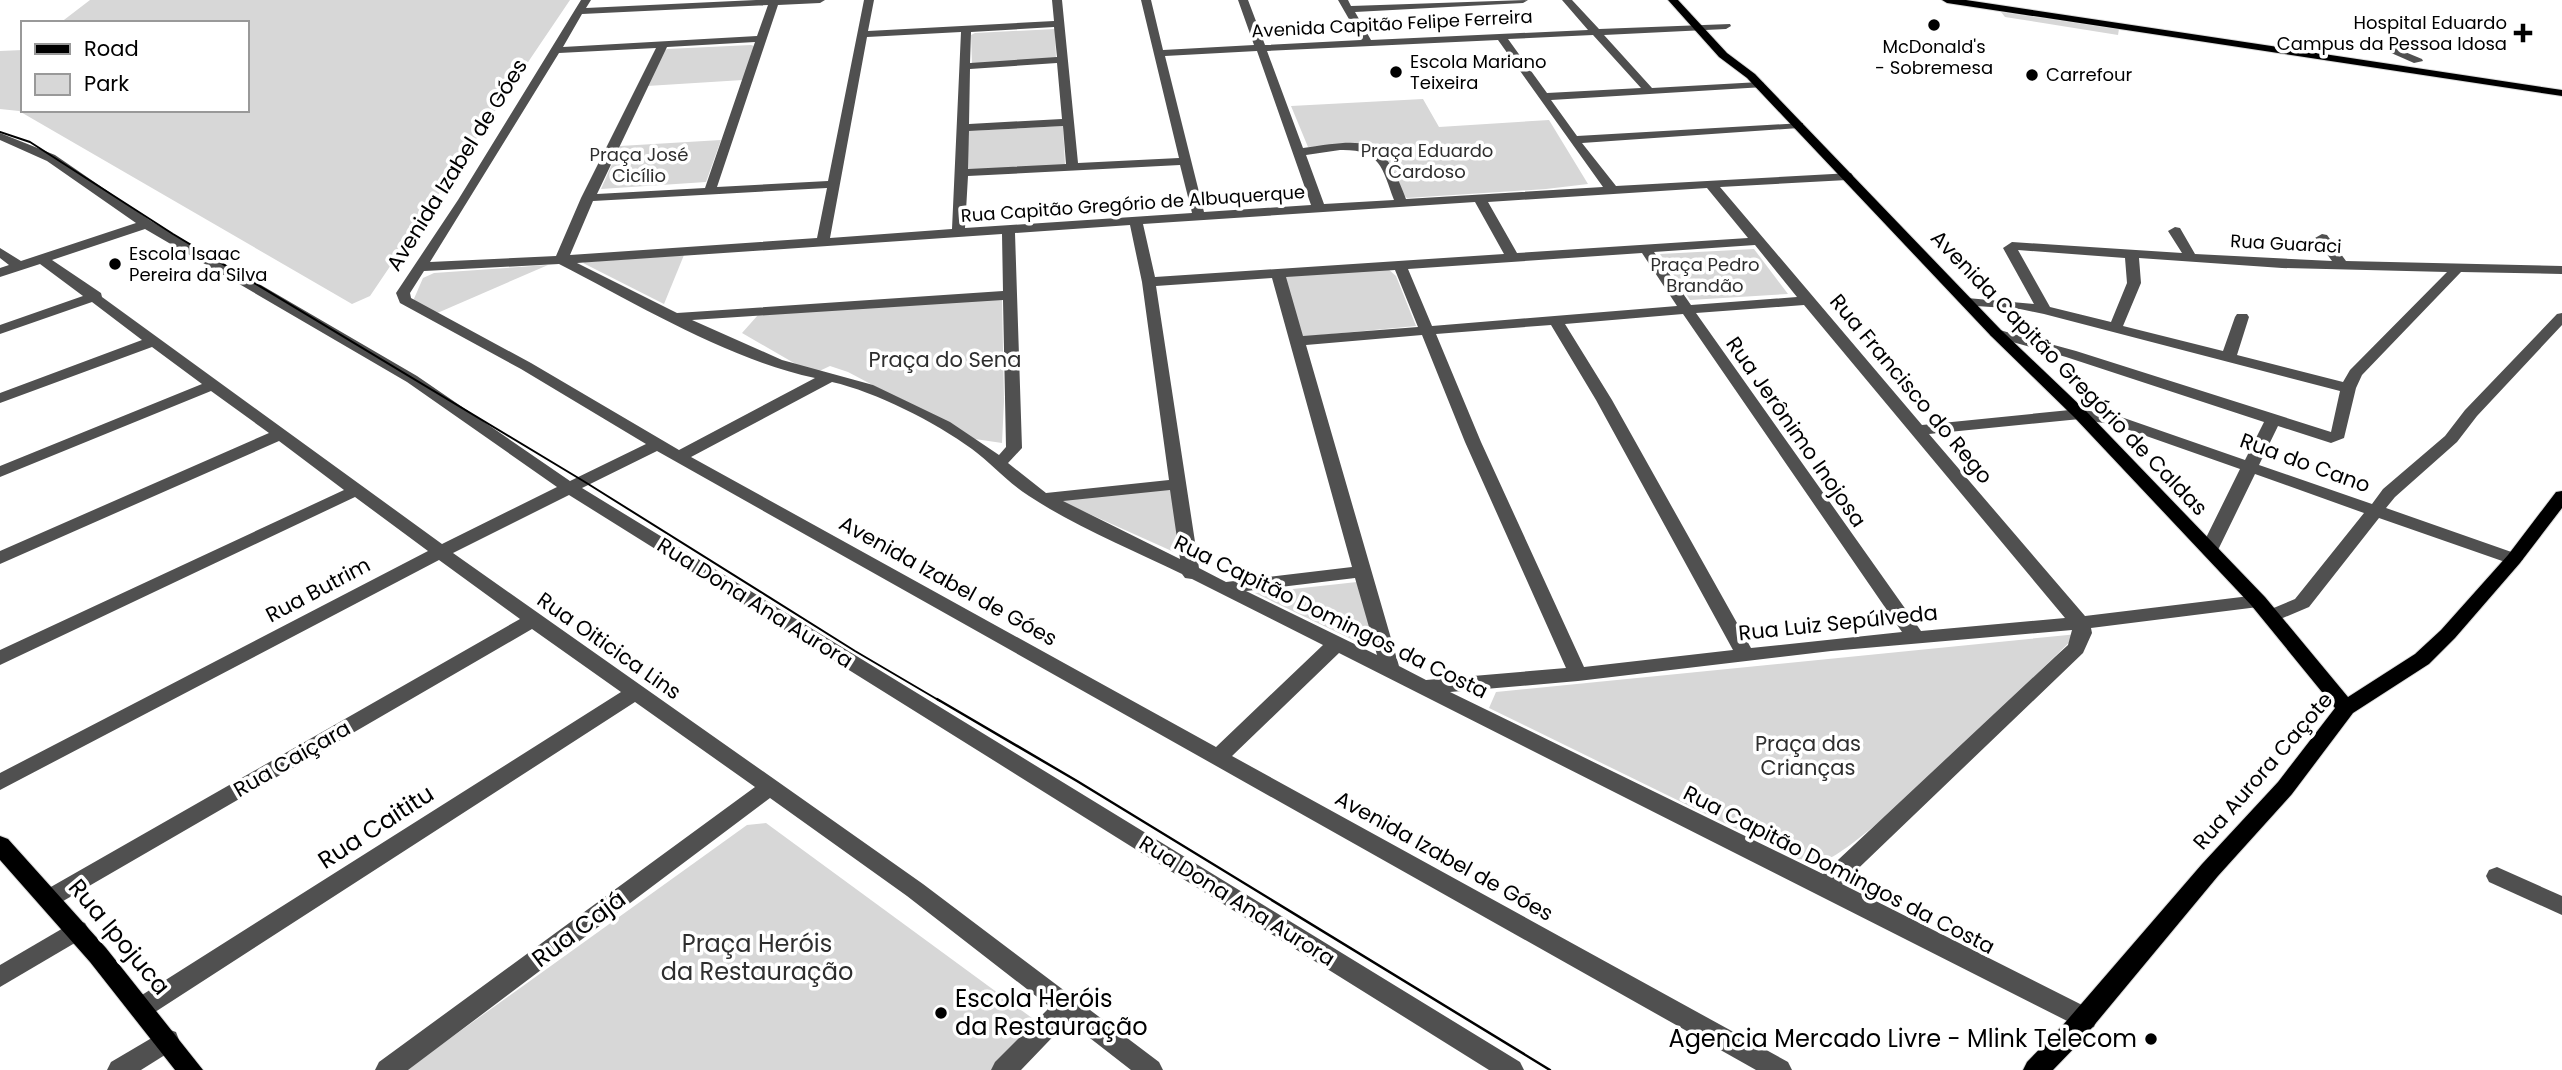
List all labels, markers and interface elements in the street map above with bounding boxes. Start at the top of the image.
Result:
street label: Avenida Capitão Felipe Ferreira [1251,4,1533,43]
place label: Hospital Eduardo Campus da Pessoa Idosa [2277,10,2507,56]
marker: McDonald's - Sobremesa [1926,17,1942,33]
legend [21,21,248,112]
marker: Hospital Eduardo Campus da Pessoa Idosa [2513,23,2533,43]
text: Road [84,34,139,63]
place label: McDonald's - Sobremesa [1875,34,1993,80]
place label: Escola Mariano Teixeira [1410,49,1547,95]
street label: Avenida Izabel de Góes [379,53,534,276]
place label: Carrefour [2046,62,2133,87]
marker: Escola Mariano Teixeira [1388,64,1404,80]
marker: Carrefour [2024,67,2040,83]
text: Park [84,69,129,98]
park label: Praça Eduardo Cardoso [1361,138,1493,184]
park label: Praça José Cicílio [590,142,688,188]
street label: Rua Capitão Gregório de Albuquerque [960,179,1306,228]
street label: Avenida Capitão Gregório de Caldas [1925,223,2214,522]
street label: Rua Guaraci [2230,228,2342,259]
place label: Escola Isaac Pereira da Silva [129,241,267,287]
park label: Praça Pedro Brandão [1650,252,1760,298]
marker: Escola Isaac Pereira da Silva [107,256,123,272]
street label: Rua Francisco do Rego [1823,288,1999,490]
street label: Rua Jerônimo Inojosa [1720,331,1873,533]
park label: Praça do Sena [869,345,1021,374]
street label: Rua do Cano [2236,426,2374,500]
street label: Avenida Izabel de Góes [834,508,1062,653]
street label: Rua Capitão Domingos da Costa [1169,528,1493,705]
street label: Rua Dona Ana Aurora [652,530,859,675]
street label: Rua Butrim [260,550,375,629]
street label: Rua Oiticica Lins [532,585,687,706]
street label: Rua Luiz Sepúlveda [1737,598,1939,647]
street label: Rua Aurora Caçote [2186,686,2339,856]
street label: Rua Caiçara [228,713,356,804]
park label: Praça das Crianças [1755,729,1861,782]
street label: Rua Caititu [311,777,440,876]
street label: Rua Capitão Domingos da Costa [1679,778,2000,961]
street label: Avenida Izabel de Góes [1330,783,1558,928]
street label: Rua Dona Ana Aurora [1134,828,1341,973]
street label: Rua Ipojuca [61,872,178,1002]
street label: Rua Cajá [525,882,632,975]
park label: Praça Heróis da Restauração [661,927,853,988]
place label: Escola Heróis da Restauração [955,982,1148,1043]
marker: Escola Heróis da Restauração [933,1005,949,1021]
place label: Agencia Mercado Livre - Mlink Telecom [1668,1022,2137,1055]
marker: Agencia Mercado Livre - Mlink Telecom [2143,1031,2159,1047]

